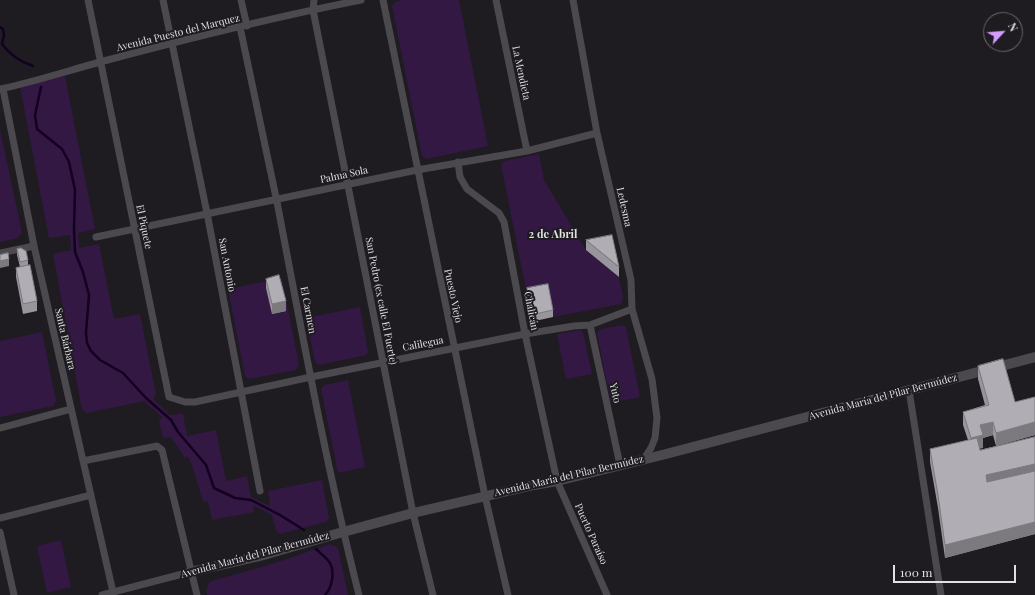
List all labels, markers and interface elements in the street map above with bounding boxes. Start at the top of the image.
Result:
street label: Avenida Puesto del Marquez [115,12,241,54]
north arrow [983,12,1023,52]
text: N [1005,20,1022,34]
street label: La Mendieta [509,45,533,101]
street label: Palma Sola [319,164,369,186]
street label: Ledesma [614,186,634,228]
street label: El Piquete [133,204,155,250]
district label: 2 de Abril [529,228,577,242]
street label: San Pedro (ex calle El Fuerte) [363,236,399,366]
street label: San Antonio [216,237,238,293]
street label: Puesto Viejo [441,268,465,324]
street label: El Carmen [298,285,318,335]
street label: Chalicán [521,291,541,331]
street label: Santa Bárbara [52,307,78,371]
street label: Calilegua [401,334,445,354]
street label: Avenida María del Pilar Bermúdez [808,371,958,423]
street label: Yuto [607,382,623,404]
street label: Avenida María del Pilar Bermúdez [493,453,645,499]
street label: Puerto Paraíso [572,502,610,566]
street label: Avenida María del Pilar Bermúdez [180,529,330,581]
scale bar [895,557,1018,583]
text: 100 m [900,564,932,580]

